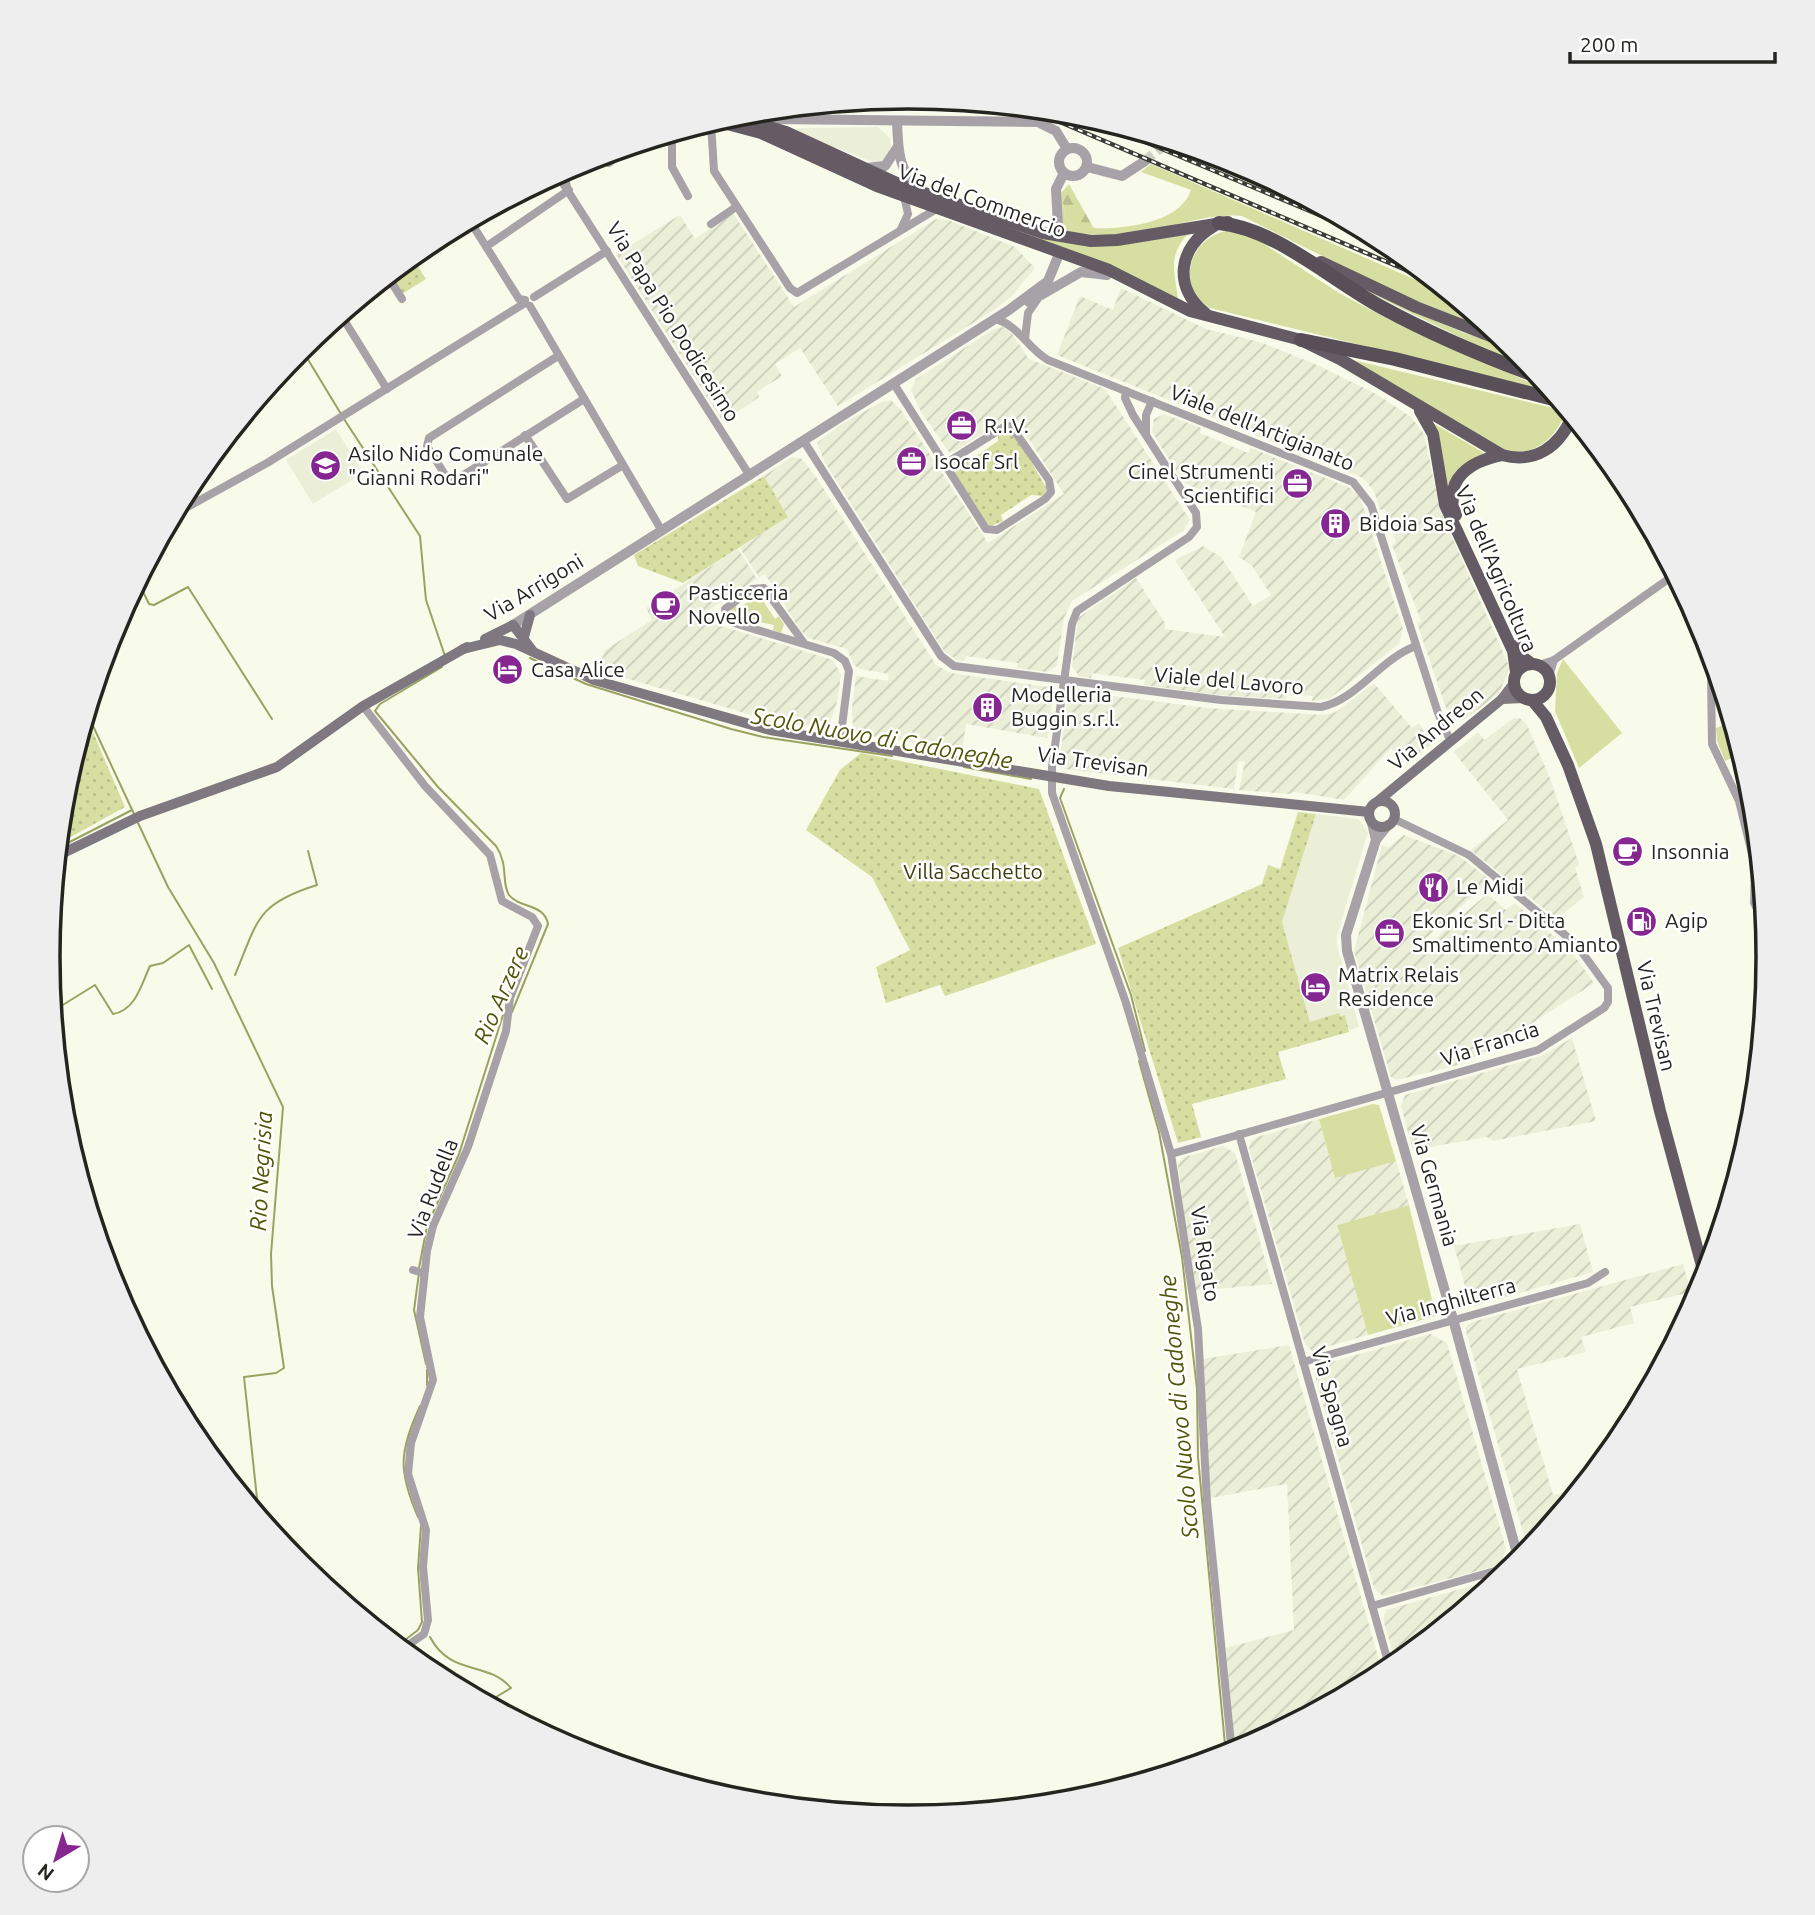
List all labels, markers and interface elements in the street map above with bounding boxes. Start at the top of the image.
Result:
scale bar [1570,21,1775,65]
text: 200 m [1580,32,1638,56]
street label: Via del Commercio [895,159,1070,242]
street label: Via Papa Pio Dodicesimo [602,217,745,426]
street label: Viale dell'Artigianato [1167,379,1358,475]
office icon: R.I.V. [944,409,978,443]
place label: R.I.V. [984,413,1029,437]
place label: Asilo Nido Comunale "Gianni Rodari" [348,441,543,489]
office icon: Isocaf Srl [894,445,928,479]
school or university icon: Asilo Nido Comunale "Gianni Rodari" [308,449,342,483]
place label: Isocaf Srl [934,449,1019,473]
place label: Cinel Strumenti Scientifici [1128,459,1274,507]
office icon: Cinel Strumenti Scientifici [1280,467,1314,501]
street label: Via dell'Agricoltura [1451,482,1543,655]
building icon: Bidoia Sas [1319,507,1353,541]
place label: Bidoia Sas [1359,511,1454,535]
street label: Via Arrigoni [480,548,587,626]
place label: Pasticceria Novello [688,580,789,628]
cafe icon: Pasticceria Novello [648,588,682,622]
hotel icon: Casa Alice [491,653,525,687]
place label: Casa Alice [531,657,625,681]
street label: Viale del Lavoro [1153,662,1305,699]
place label: Modelleria Buggin s.r.l. [1011,682,1120,730]
street label: Via Andreon [1383,682,1488,775]
building icon: Modelleria Buggin s.r.l. [971,690,1005,724]
water label: Scolo Nuovo di Cadoneghe [749,702,1015,773]
street label: Via Trevisan [1036,741,1150,781]
cafe icon: Insonnia [1611,835,1645,869]
place label: Insonnia [1651,839,1730,863]
park label: Villa Sacchetto [903,859,1043,883]
restaurant icon: Le Midi [1416,870,1450,904]
place label: Le Midi [1456,874,1524,898]
fuel station icon: Agip [1625,904,1659,938]
place label: Ekonic Srl - Ditta Smaltimento Amianto [1412,908,1618,956]
place label: Agip [1665,908,1708,932]
office icon: Ekonic Srl - Ditta Smaltimento Amianto [1372,916,1406,950]
water label: Rio Arzere [468,942,533,1047]
street label: Via Trevisan [1633,958,1681,1073]
place label: Matrix Relais Residence [1338,962,1459,1010]
hotel icon: Matrix Relais Residence [1298,970,1332,1004]
street label: Via Francia [1438,1016,1542,1070]
water label: Rio Negrisia [245,1110,276,1231]
street label: Via Germania [1406,1122,1464,1249]
street label: Via Rudella [402,1135,462,1242]
street label: Via Rigato [1187,1204,1225,1303]
street label: Via Inghilterra [1383,1272,1518,1330]
water label: Scolo Nuovo di Cadoneghe [1154,1274,1203,1541]
street label: Via Spagna [1307,1344,1359,1450]
north arrow [21,1824,91,1894]
text: N [33,1859,58,1885]

